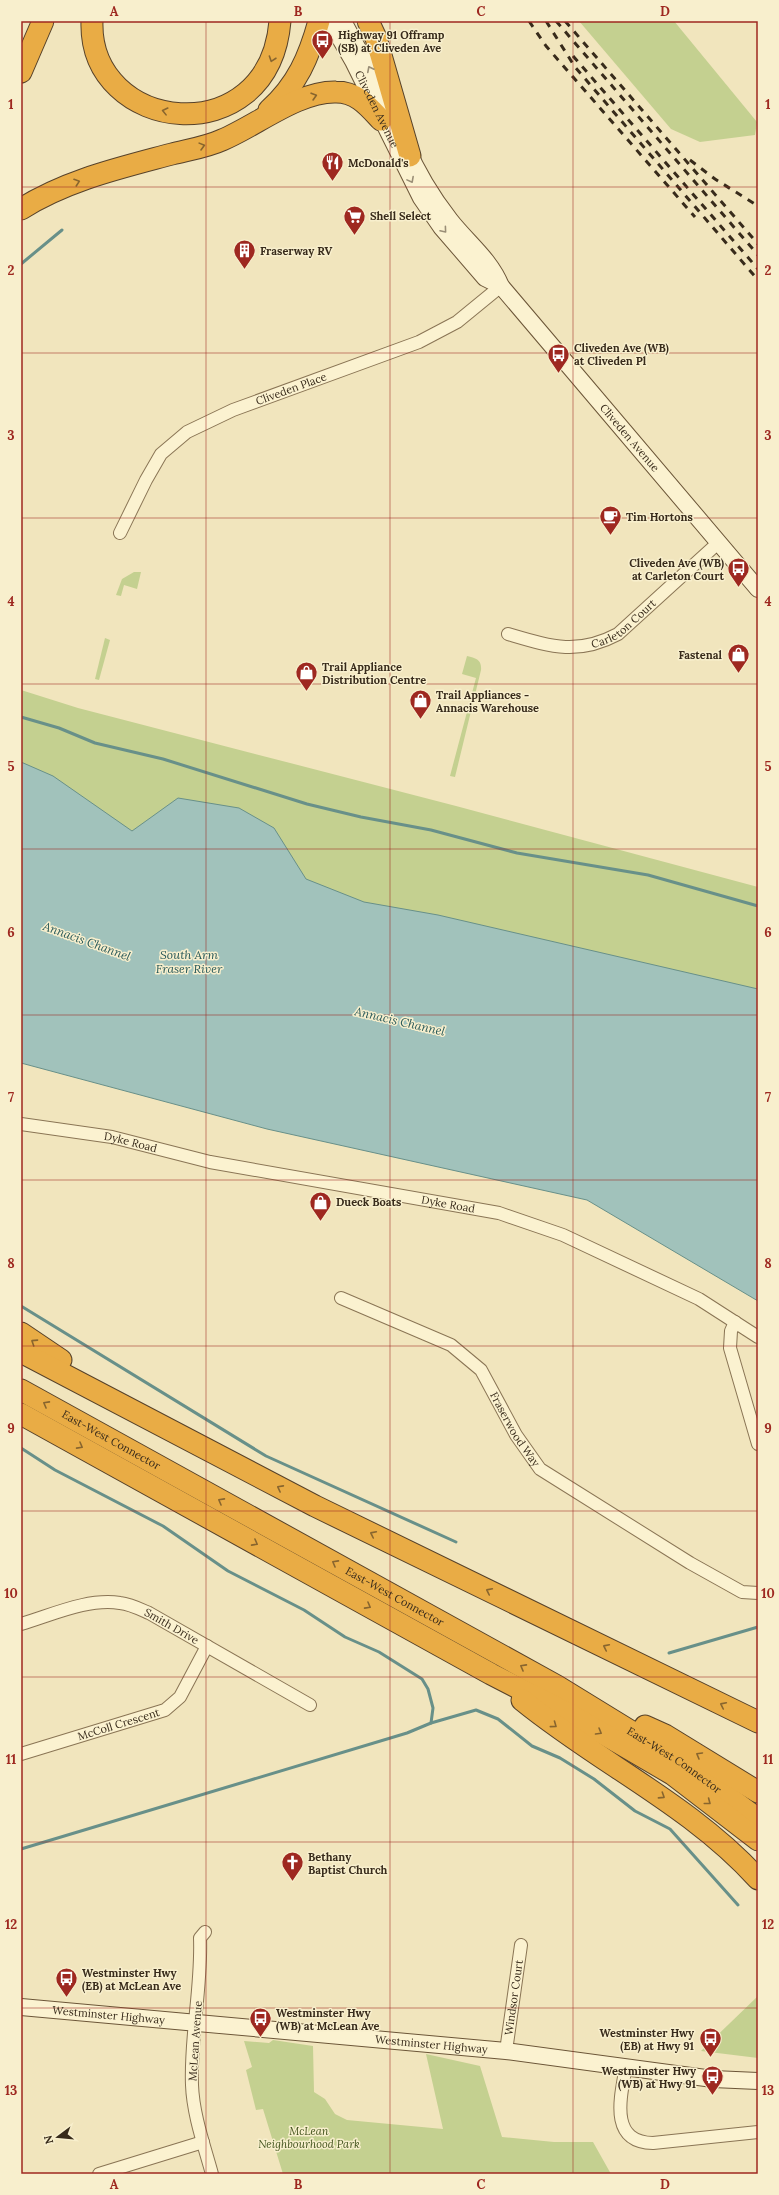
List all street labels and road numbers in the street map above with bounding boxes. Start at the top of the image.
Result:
street label: Cliveden Avenue [352,68,402,150]
street label: Cliveden Place [254,369,329,408]
street label: Cliveden Avenue [597,401,662,475]
street label: Carleton Court [590,595,659,651]
street label: Dyke Road [103,1129,159,1155]
street label: Dyke Road [420,1192,477,1216]
street label: Fraserwood Way [487,1389,543,1469]
street label: East-West Connector [59,1407,163,1473]
street label: East-West Connector [343,1564,447,1629]
street label: Smith Drive [142,1605,201,1647]
street label: McColl Crescent [76,1705,162,1743]
street label: East-West Connector [624,1724,724,1797]
street label: Windsor Court [501,1958,526,2036]
street label: McLean Avenue [185,2000,205,2082]
street label: Westminster Highway [52,2003,166,2027]
street label: Westminster Highway [374,2032,488,2056]

